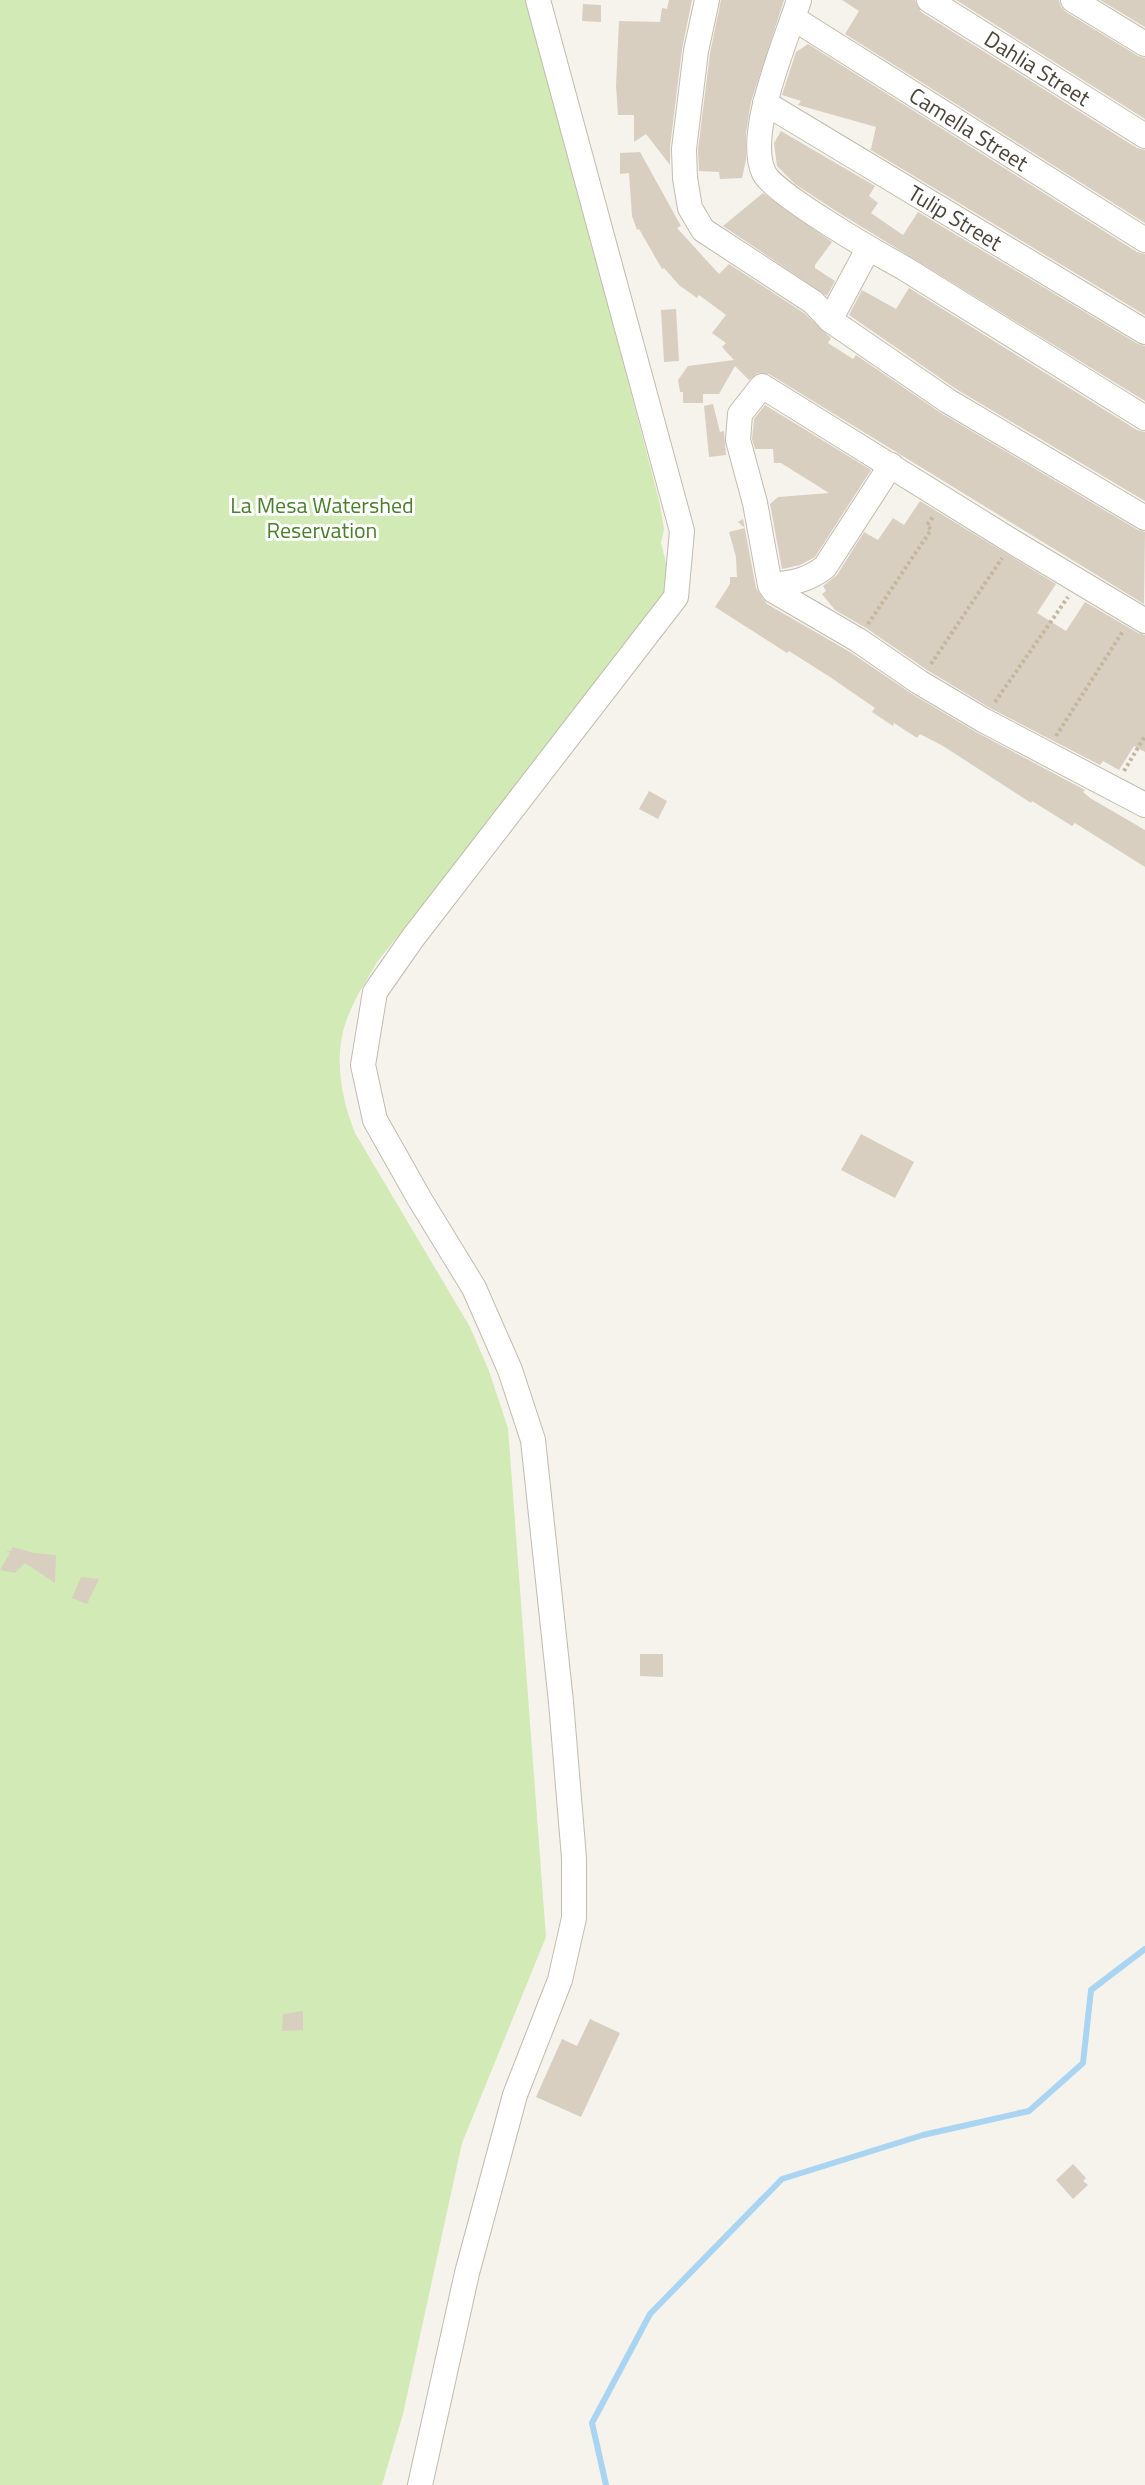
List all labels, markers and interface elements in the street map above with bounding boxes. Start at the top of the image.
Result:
street label: Dahlia Street [978,22,1097,115]
street label: Camella Street [903,78,1035,180]
street label: Tulip Street [902,176,1009,259]
park label: La Mesa Watershed Reservation [230,488,414,547]

